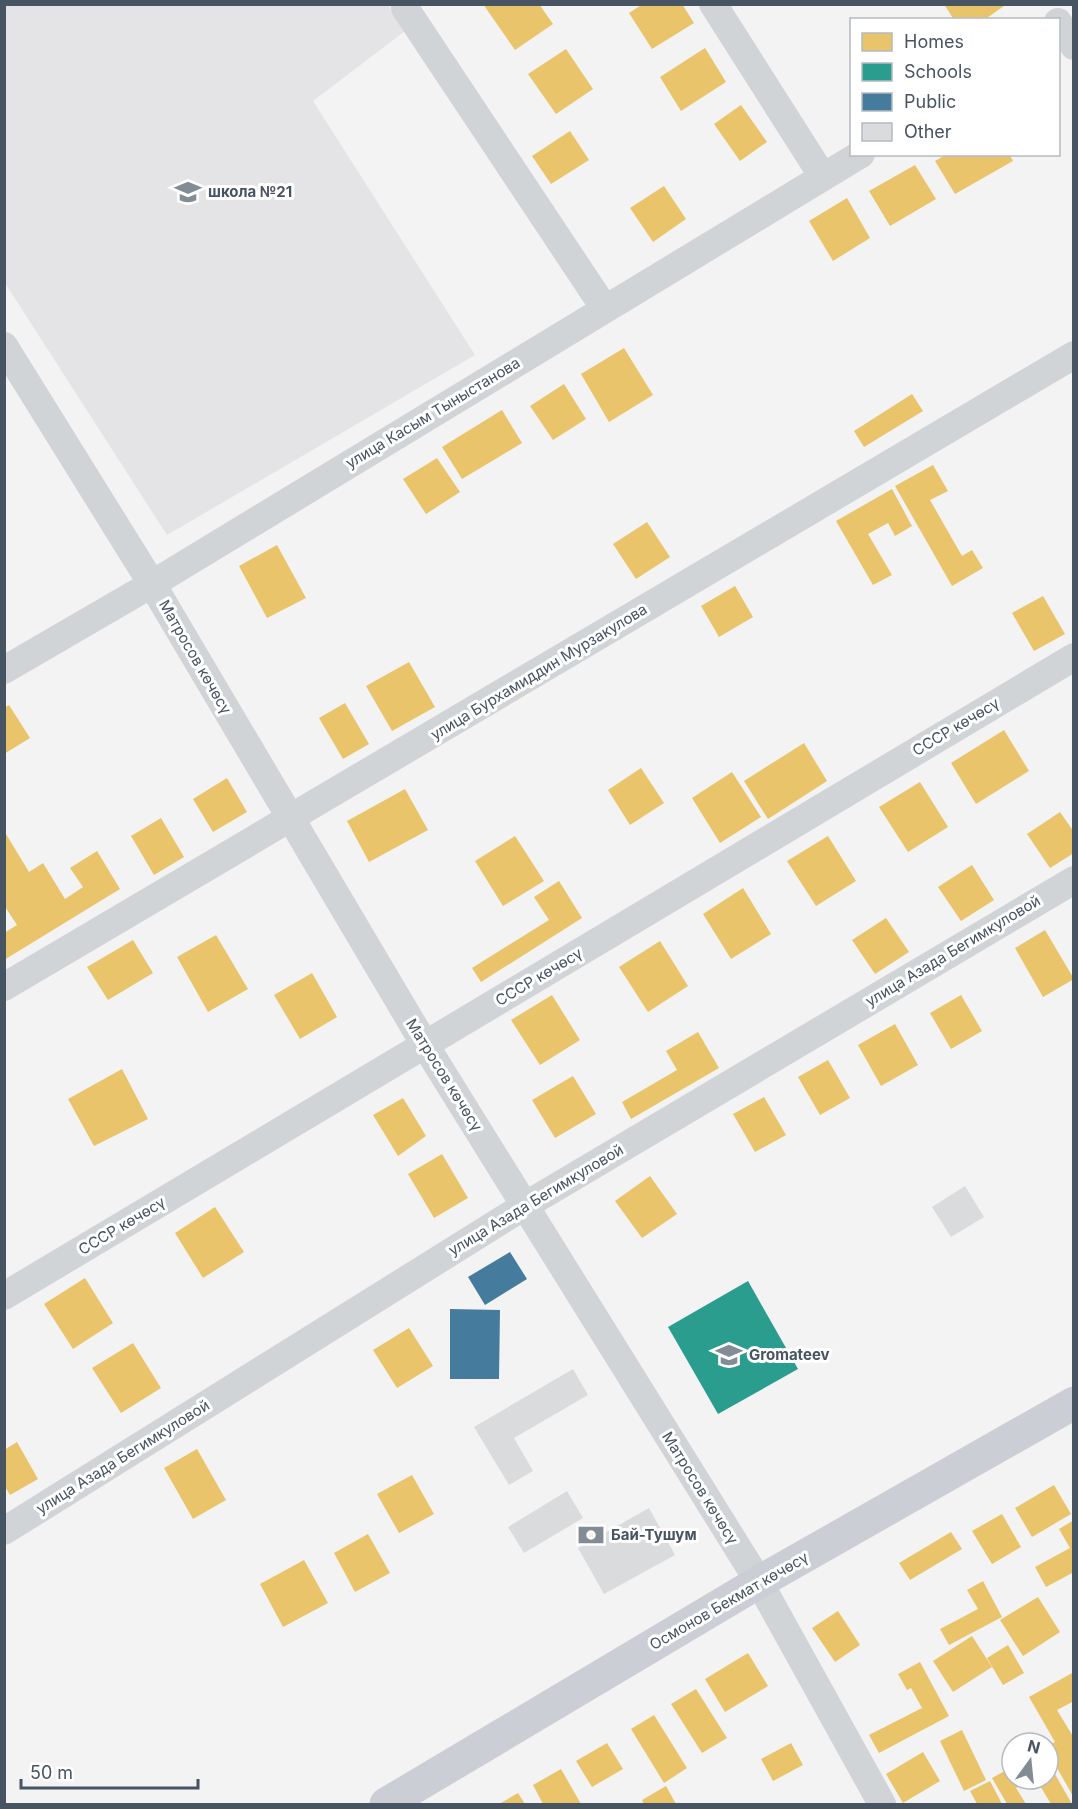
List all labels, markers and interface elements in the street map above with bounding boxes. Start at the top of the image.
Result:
legend [850,18,1060,156]
text: Homes [904,31,964,52]
text: Schools [904,61,972,82]
text: Public [904,91,956,112]
text: Other [904,121,952,142]
school or university icon: школа №21 [173,177,203,207]
place label: школа №21 [208,182,292,201]
street label: улица Касым Тыныстанова [342,353,523,472]
street label: Матросов көчөсү [155,596,236,718]
street label: улица Бурхамиддин Мурзакулова [427,599,650,744]
street label: СССР көчөсү [909,693,1003,760]
street label: улица Азада Бегимкуловой [862,891,1044,1010]
street label: СССР көчөсү [492,943,586,1010]
street label: Матросов көчөсү [402,1015,487,1135]
street label: улица Азада Бегимкуловой [445,1140,627,1259]
street label: СССР көчөсү [75,1192,169,1259]
school or university icon: Gromateev [714,1340,744,1370]
place label: Gromateev [749,1345,830,1364]
street label: улица Азада Бегимкуловой [33,1395,213,1518]
street label: Матросов көчөсү [658,1428,743,1548]
bank icon: Бай-Тушум [576,1520,606,1550]
place label: Бай-Тушум [611,1525,697,1544]
street label: Осмонов Бекмат көчөсү [646,1547,812,1654]
north arrow [1000,1731,1060,1791]
text: N [1025,1735,1042,1758]
scale bar [21,1752,198,1790]
text: 50 m [30,1762,73,1783]

